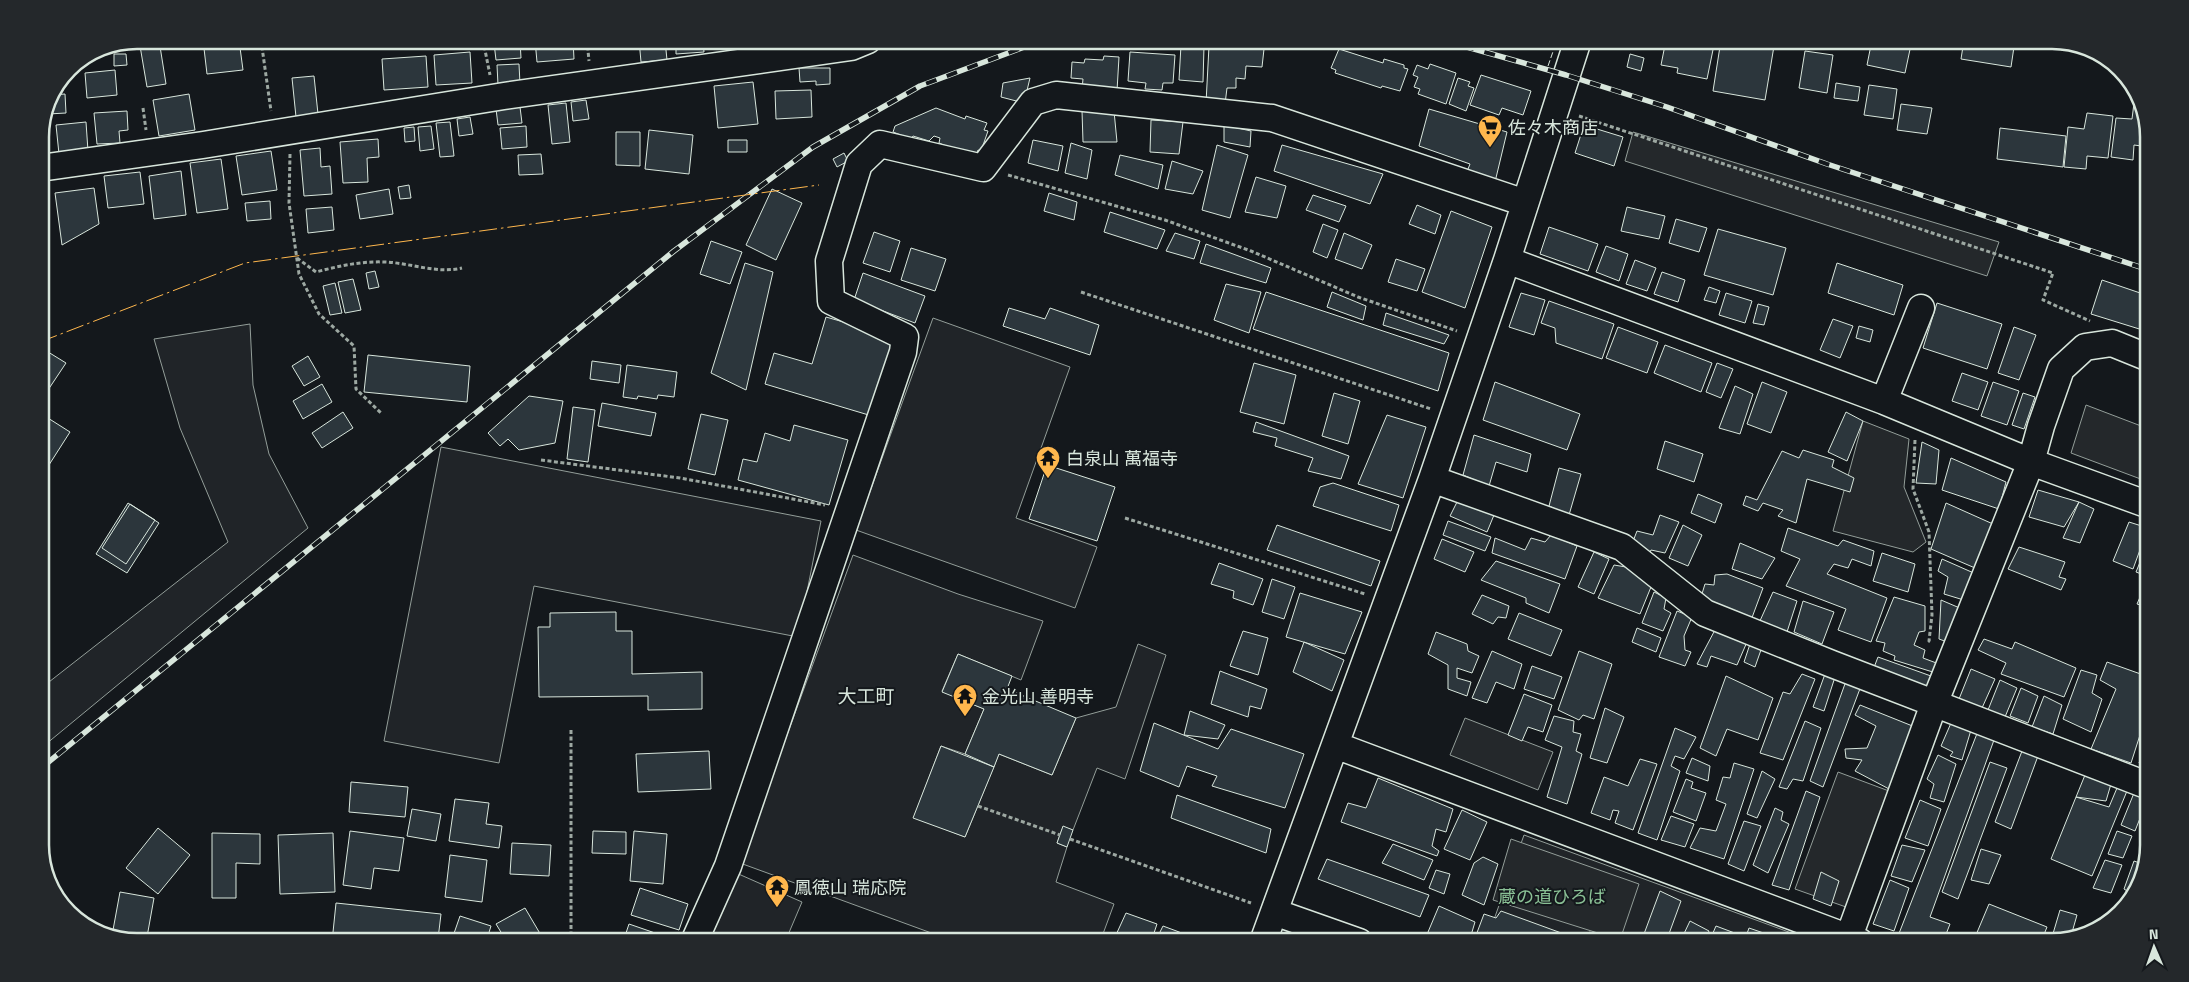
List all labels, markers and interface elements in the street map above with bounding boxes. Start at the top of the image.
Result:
supermarket icon: 佐々木商店 [1477,114,1503,148]
place label: 佐々木商店 [1508,114,1598,141]
temple icon: 白泉山 萬福寺 [1035,445,1061,479]
place label: 白泉山 萬福寺 [1066,445,1178,472]
district label: 大工町 [837,681,895,710]
temple icon: 金光山 善明寺 [952,683,978,717]
place label: 金光山 善明寺 [982,683,1094,710]
temple icon: 鳳徳山 瑞応院 [764,874,790,908]
place label: 鳳徳山 瑞応院 [794,874,906,901]
park label: 蔵の道ひろば [1498,883,1606,910]
north arrow [2129,922,2179,972]
text: N [2148,923,2159,944]

